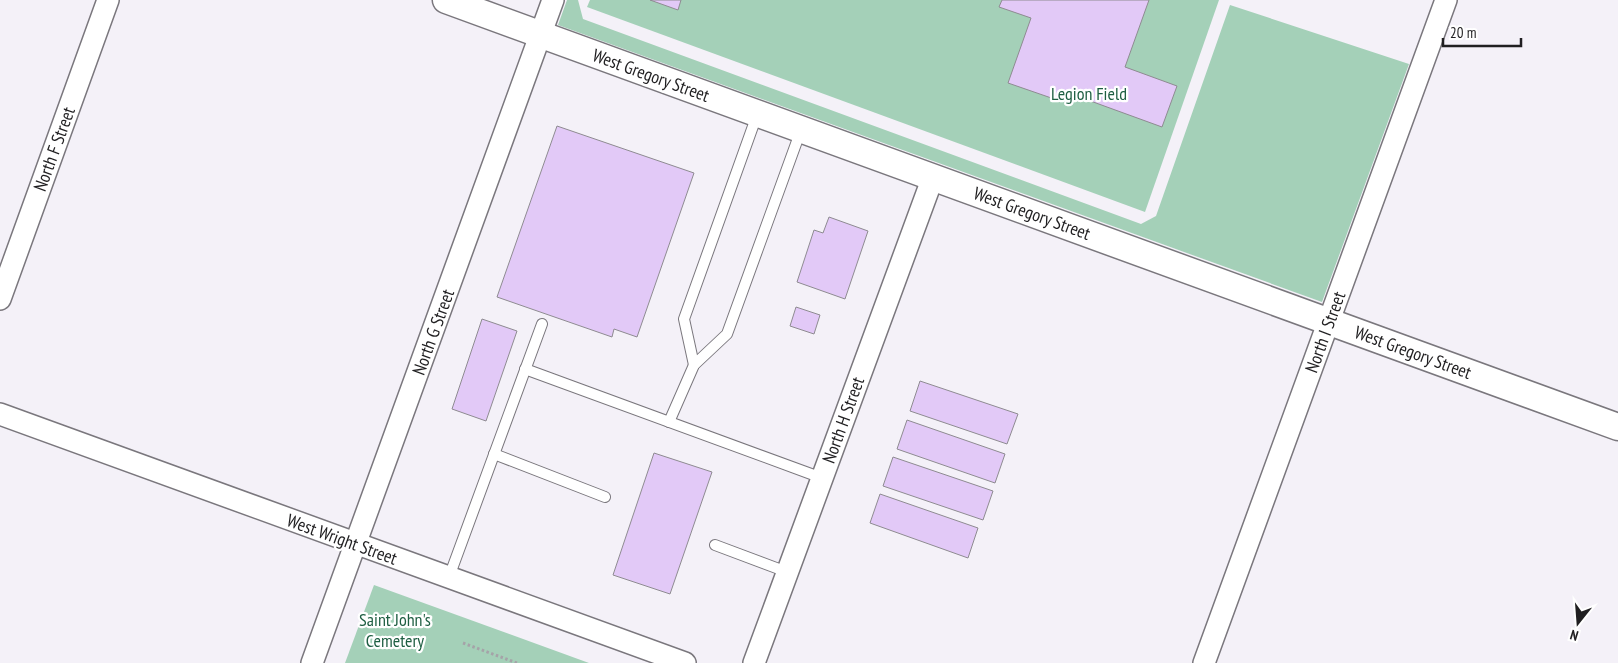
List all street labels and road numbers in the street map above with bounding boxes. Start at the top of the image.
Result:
street label: West Gregory Street [589,43,713,107]
street label: North F Street [28,104,80,194]
street label: West Gregory Street [970,181,1094,245]
street label: North G Street [407,286,459,378]
street label: North I Street [1300,288,1350,376]
street label: West Gregory Street [1351,320,1475,384]
street label: North H Street [817,374,869,466]
street label: West Wright Street [284,508,400,570]

